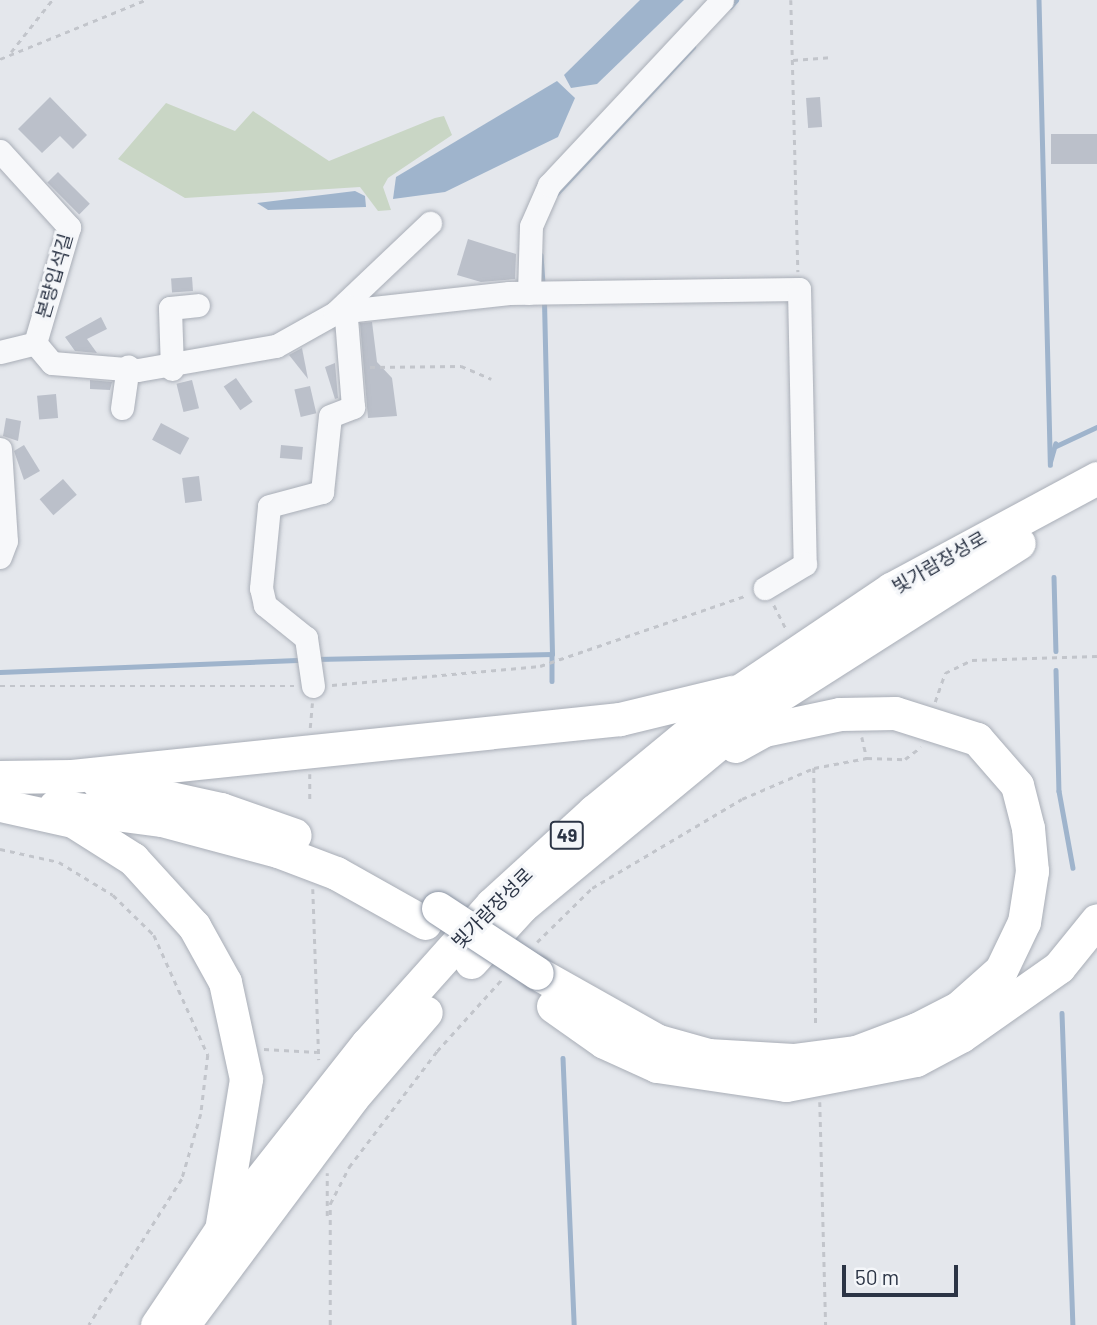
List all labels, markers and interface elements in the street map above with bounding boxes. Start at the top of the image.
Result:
street label: 본량입석길 [31,231,77,321]
street label: 빛가람장성로 [888,526,990,598]
road number: 49 [550,820,584,850]
street label: 빛가람장성로 [447,863,537,953]
scale bar [845,1252,960,1296]
text: 50 m [855,1264,899,1289]

